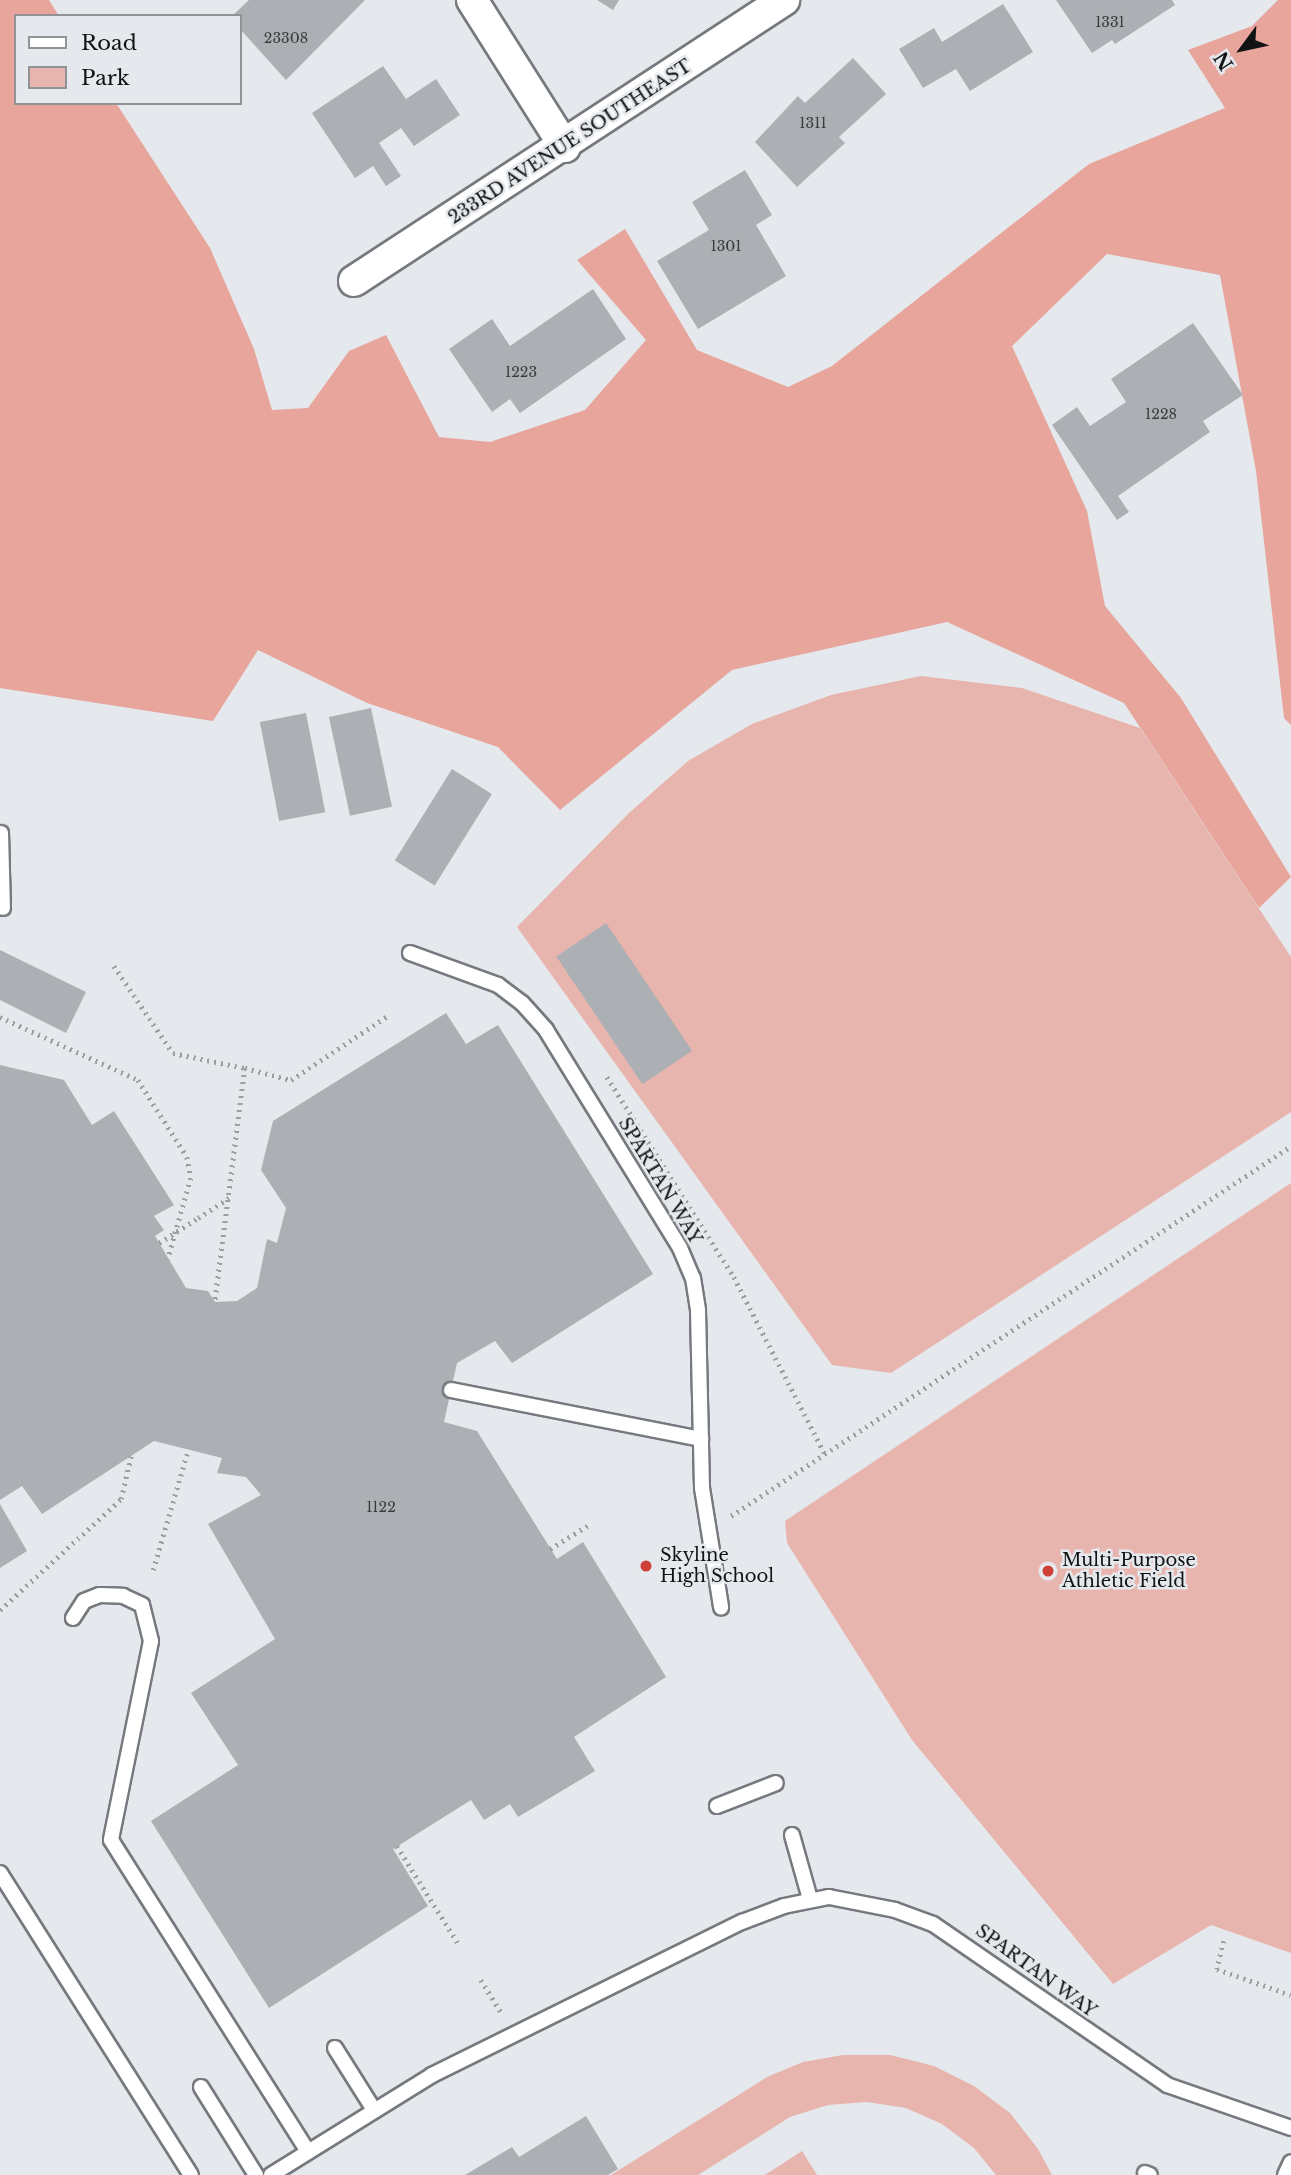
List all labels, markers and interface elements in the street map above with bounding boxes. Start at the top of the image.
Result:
legend [14,14,242,105]
house number: 1331 [1095,14,1125,30]
north arrow [1207,14,1277,84]
text: Road [81,30,137,56]
house number: 23308 [264,30,308,46]
text: N [1209,47,1238,74]
street label: 233RD AVENUE SOUTHEAST [444,55,696,229]
text: Park [81,65,130,91]
house number: 1311 [799,115,827,131]
house number: 1301 [710,238,742,254]
house number: 1223 [505,364,537,380]
house number: 1228 [1145,406,1177,422]
street label: SPARTAN WAY [613,1113,707,1249]
house number: 1122 [366,1499,396,1515]
place label: Skyline High School [660,1545,774,1588]
place label: Multi-Purpose Athletic Field [1062,1550,1196,1592]
marker: Skyline High School [638,1558,654,1574]
marker: Multi-Purpose Athletic Field [1040,1563,1056,1579]
street label: SPARTAN WAY [971,1920,1101,2022]

